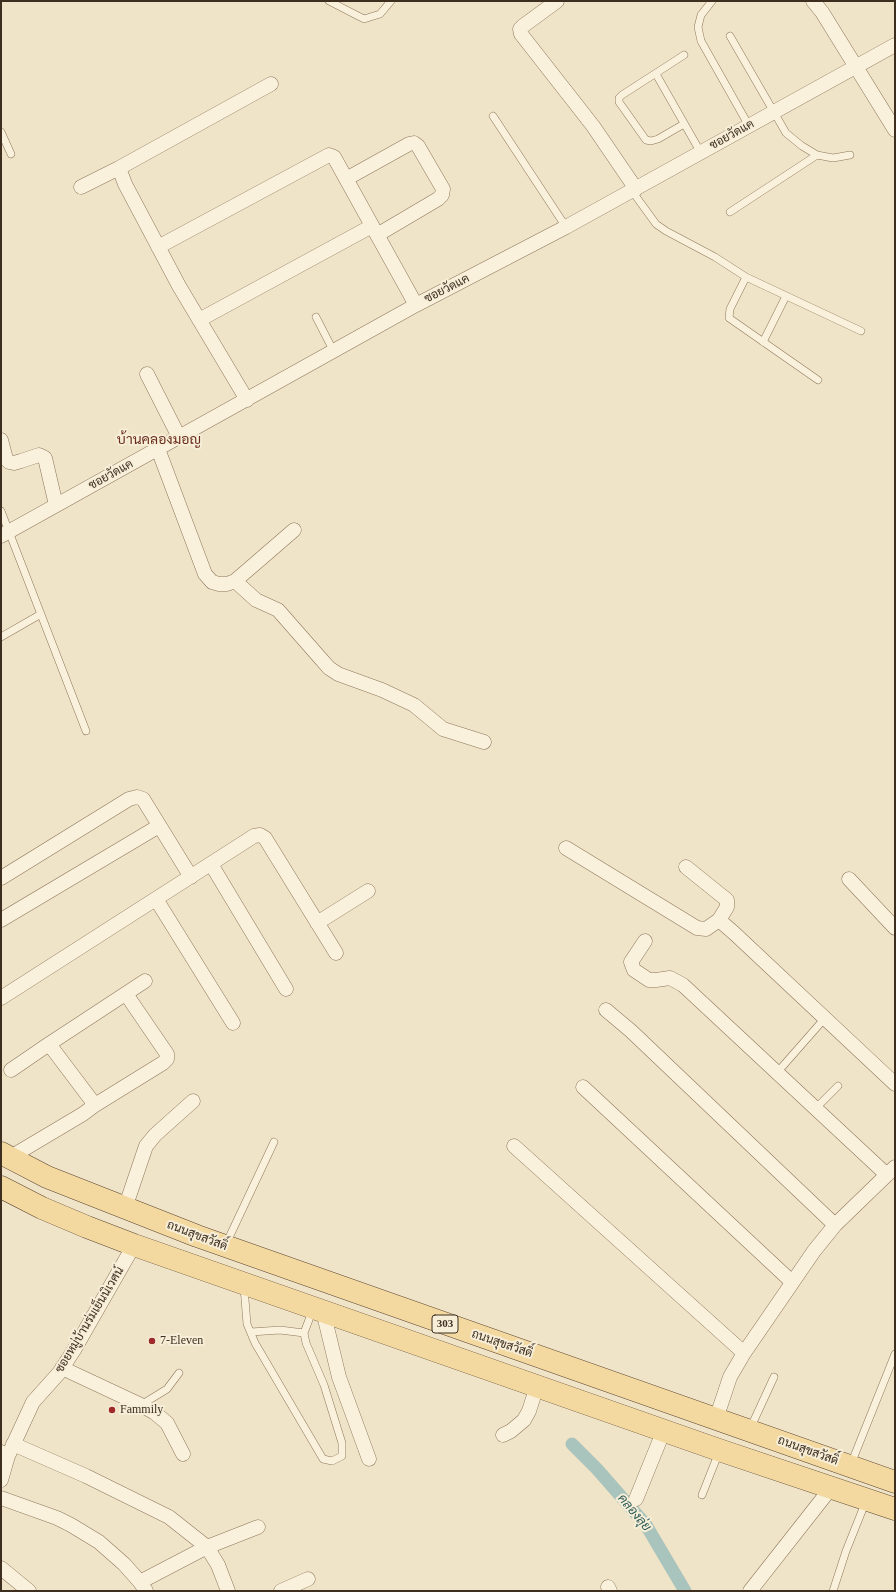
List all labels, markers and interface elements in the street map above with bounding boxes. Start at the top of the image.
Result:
street label: ซอยวัดแค [707,117,757,153]
street label: ซอยวัดแค [422,272,472,306]
district label: บ้านคลองมอญ [117,432,201,448]
street label: ซอยวัดแค [86,457,136,493]
street label: ถนนสุขสวัสดิ์ [165,1218,229,1254]
street label: ซอยหมู่บ้านร่มเย็นนิเวศน์ [53,1264,127,1376]
road number: 303 [432,1315,458,1333]
street label: ถนนสุขสวัสดิ์ [470,1327,534,1361]
place label: 7-Eleven [160,1334,203,1348]
marker: 7-Eleven [147,1336,157,1346]
place label: Fammily [120,1403,163,1417]
marker: Fammily [107,1405,117,1415]
street label: ถนนสุขสวัสดิ์ [776,1433,840,1469]
water label: คลองลุ่ย [614,1491,654,1535]

